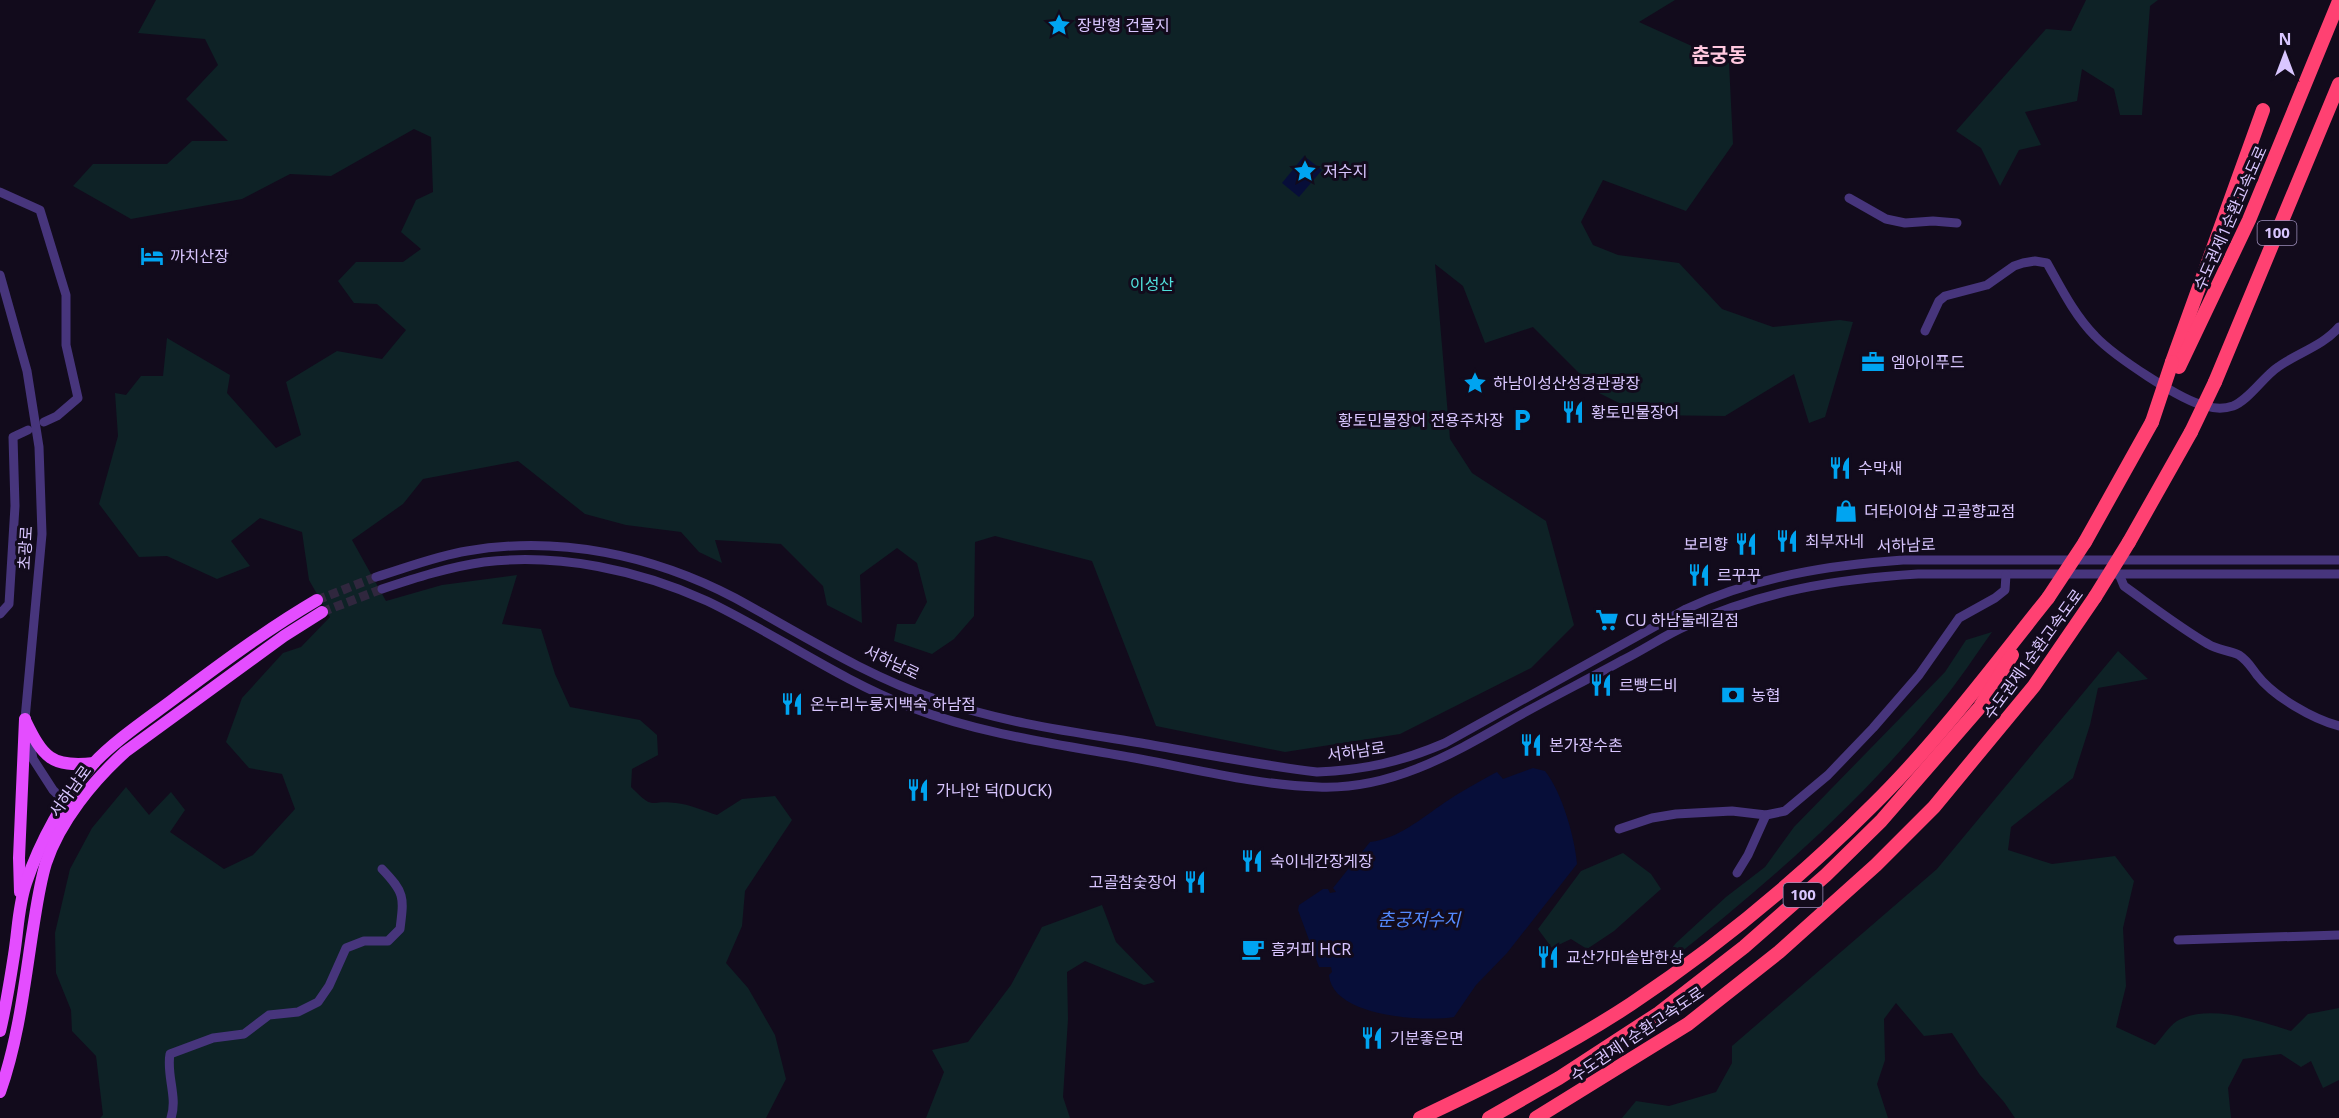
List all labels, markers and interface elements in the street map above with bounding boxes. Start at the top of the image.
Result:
place icon: 장방형 건물지 [1046,12,1072,38]
place label: 장방형 건물지 [1077,14,1169,36]
north arrow [2255,24,2315,84]
text: N [2278,28,2292,50]
district label: 춘궁동 [1691,41,1747,68]
street label: 수도권제1순환고속도로 [2188,142,2272,294]
place icon: 저수지 [1292,158,1318,184]
place label: 저수지 [1323,160,1367,182]
road number: 100 [2258,221,2296,245]
hotel icon: 까치산장 [139,243,165,269]
place label: 까치산장 [170,245,229,267]
park label: 이성산 [1130,273,1174,295]
office icon: 엠아이푸드 [1860,349,1886,375]
place label: 엠아이푸드 [1891,351,1965,373]
place icon: 하남이성산성경관광장 [1462,370,1488,396]
place label: 하남이성산성경관광장 [1493,372,1640,394]
restaurant icon: 황토민물장어 [1560,399,1586,425]
place label: 황토민물장어 [1591,401,1679,423]
parking icon: 황토민물장어 전용주차장 [1509,407,1535,433]
place label: 황토민물장어 전용주차장 [1338,409,1504,431]
restaurant icon: 수막새 [1827,455,1853,481]
place label: 수막새 [1858,457,1902,479]
shop icon: 더타이어샵 고골향교점 [1833,498,1859,524]
place label: 더타이어샵 고골향교점 [1864,500,2015,522]
street label: 초광로 [13,525,37,571]
restaurant icon: 최부자네 [1774,528,1800,554]
place label: 최부자네 [1805,530,1864,552]
restaurant icon: 보리향 [1733,531,1759,557]
place label: 보리향 [1684,533,1728,555]
street label: 서하남로 [1876,533,1936,557]
restaurant icon: 르꾸꾸 [1686,562,1712,588]
place label: 르꾸꾸 [1717,564,1761,586]
street label: 수도권제1순환고속도로 [1978,584,2088,724]
supermarket icon: CU 하남둘레길점 [1594,607,1620,633]
place label: CU 하남둘레길점 [1625,609,1739,631]
street label: 서하남로 [861,640,924,685]
restaurant icon: 르빵드비 [1588,672,1614,698]
place label: 르빵드비 [1619,674,1678,696]
bank icon: 농협 [1720,682,1746,708]
place label: 농협 [1751,684,1780,706]
restaurant icon: 온누리누룽지백숙 하남점 [779,691,805,717]
place label: 온누리누룽지백숙 하남점 [810,693,976,715]
restaurant icon: 본가장수촌 [1518,732,1544,758]
place label: 본가장수촌 [1549,734,1623,756]
street label: 서하남로 [1325,736,1387,766]
street label: 서하남로 [44,760,96,821]
restaurant icon: 가나안 덕(DUCK) [905,777,931,803]
place label: 가나안 덕(DUCK) [936,779,1052,801]
restaurant icon: 숙이네간장게장 [1239,848,1265,874]
place label: 숙이네간장게장 [1270,850,1373,872]
restaurant icon: 고골참숯장어 [1182,869,1208,895]
place label: 고골참숯장어 [1089,871,1177,893]
road number: 100 [1784,883,1822,907]
water label: 춘궁저수지 [1378,907,1462,931]
cafe icon: 흠커피 HCR [1240,936,1266,962]
place label: 흠커피 HCR [1271,938,1351,960]
restaurant icon: 교산가마솥밥한상 [1535,944,1561,970]
place label: 교산가마솥밥한상 [1566,946,1684,968]
street label: 수도권제1순환고속도로 [1566,981,1708,1087]
restaurant icon: 기분좋은면 [1359,1025,1385,1051]
place label: 기분좋은면 [1390,1027,1464,1049]

